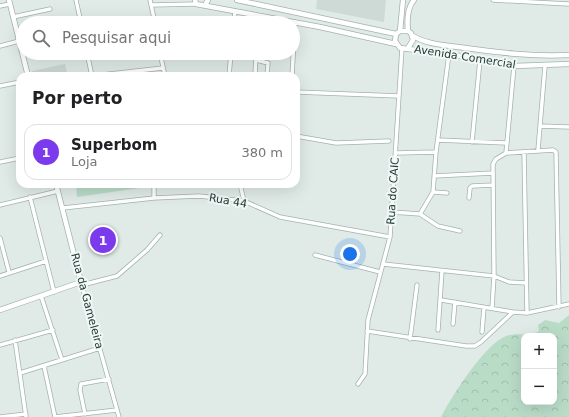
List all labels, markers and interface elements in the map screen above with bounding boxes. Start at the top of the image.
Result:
search box [16,16,300,60]
icon: search [30,27,52,49]
text: Pesquisar aqui [62,29,171,47]
street label: Avenida Comercial [413,43,517,71]
text: Por perto [32,88,122,108]
text: Superbom [71,136,157,154]
text: 1 [41,145,51,160]
text: 380 m [241,145,283,160]
text: Loja [71,154,98,169]
street label: Rua do CAIC [384,156,402,225]
street label: Rua 44 [208,191,248,211]
pin: 1 [90,225,116,255]
your location [340,244,360,264]
street label: Rua da Gameleira [68,252,106,350]
map controls [521,333,557,405]
button: + [521,333,557,369]
button: − [521,369,557,405]

